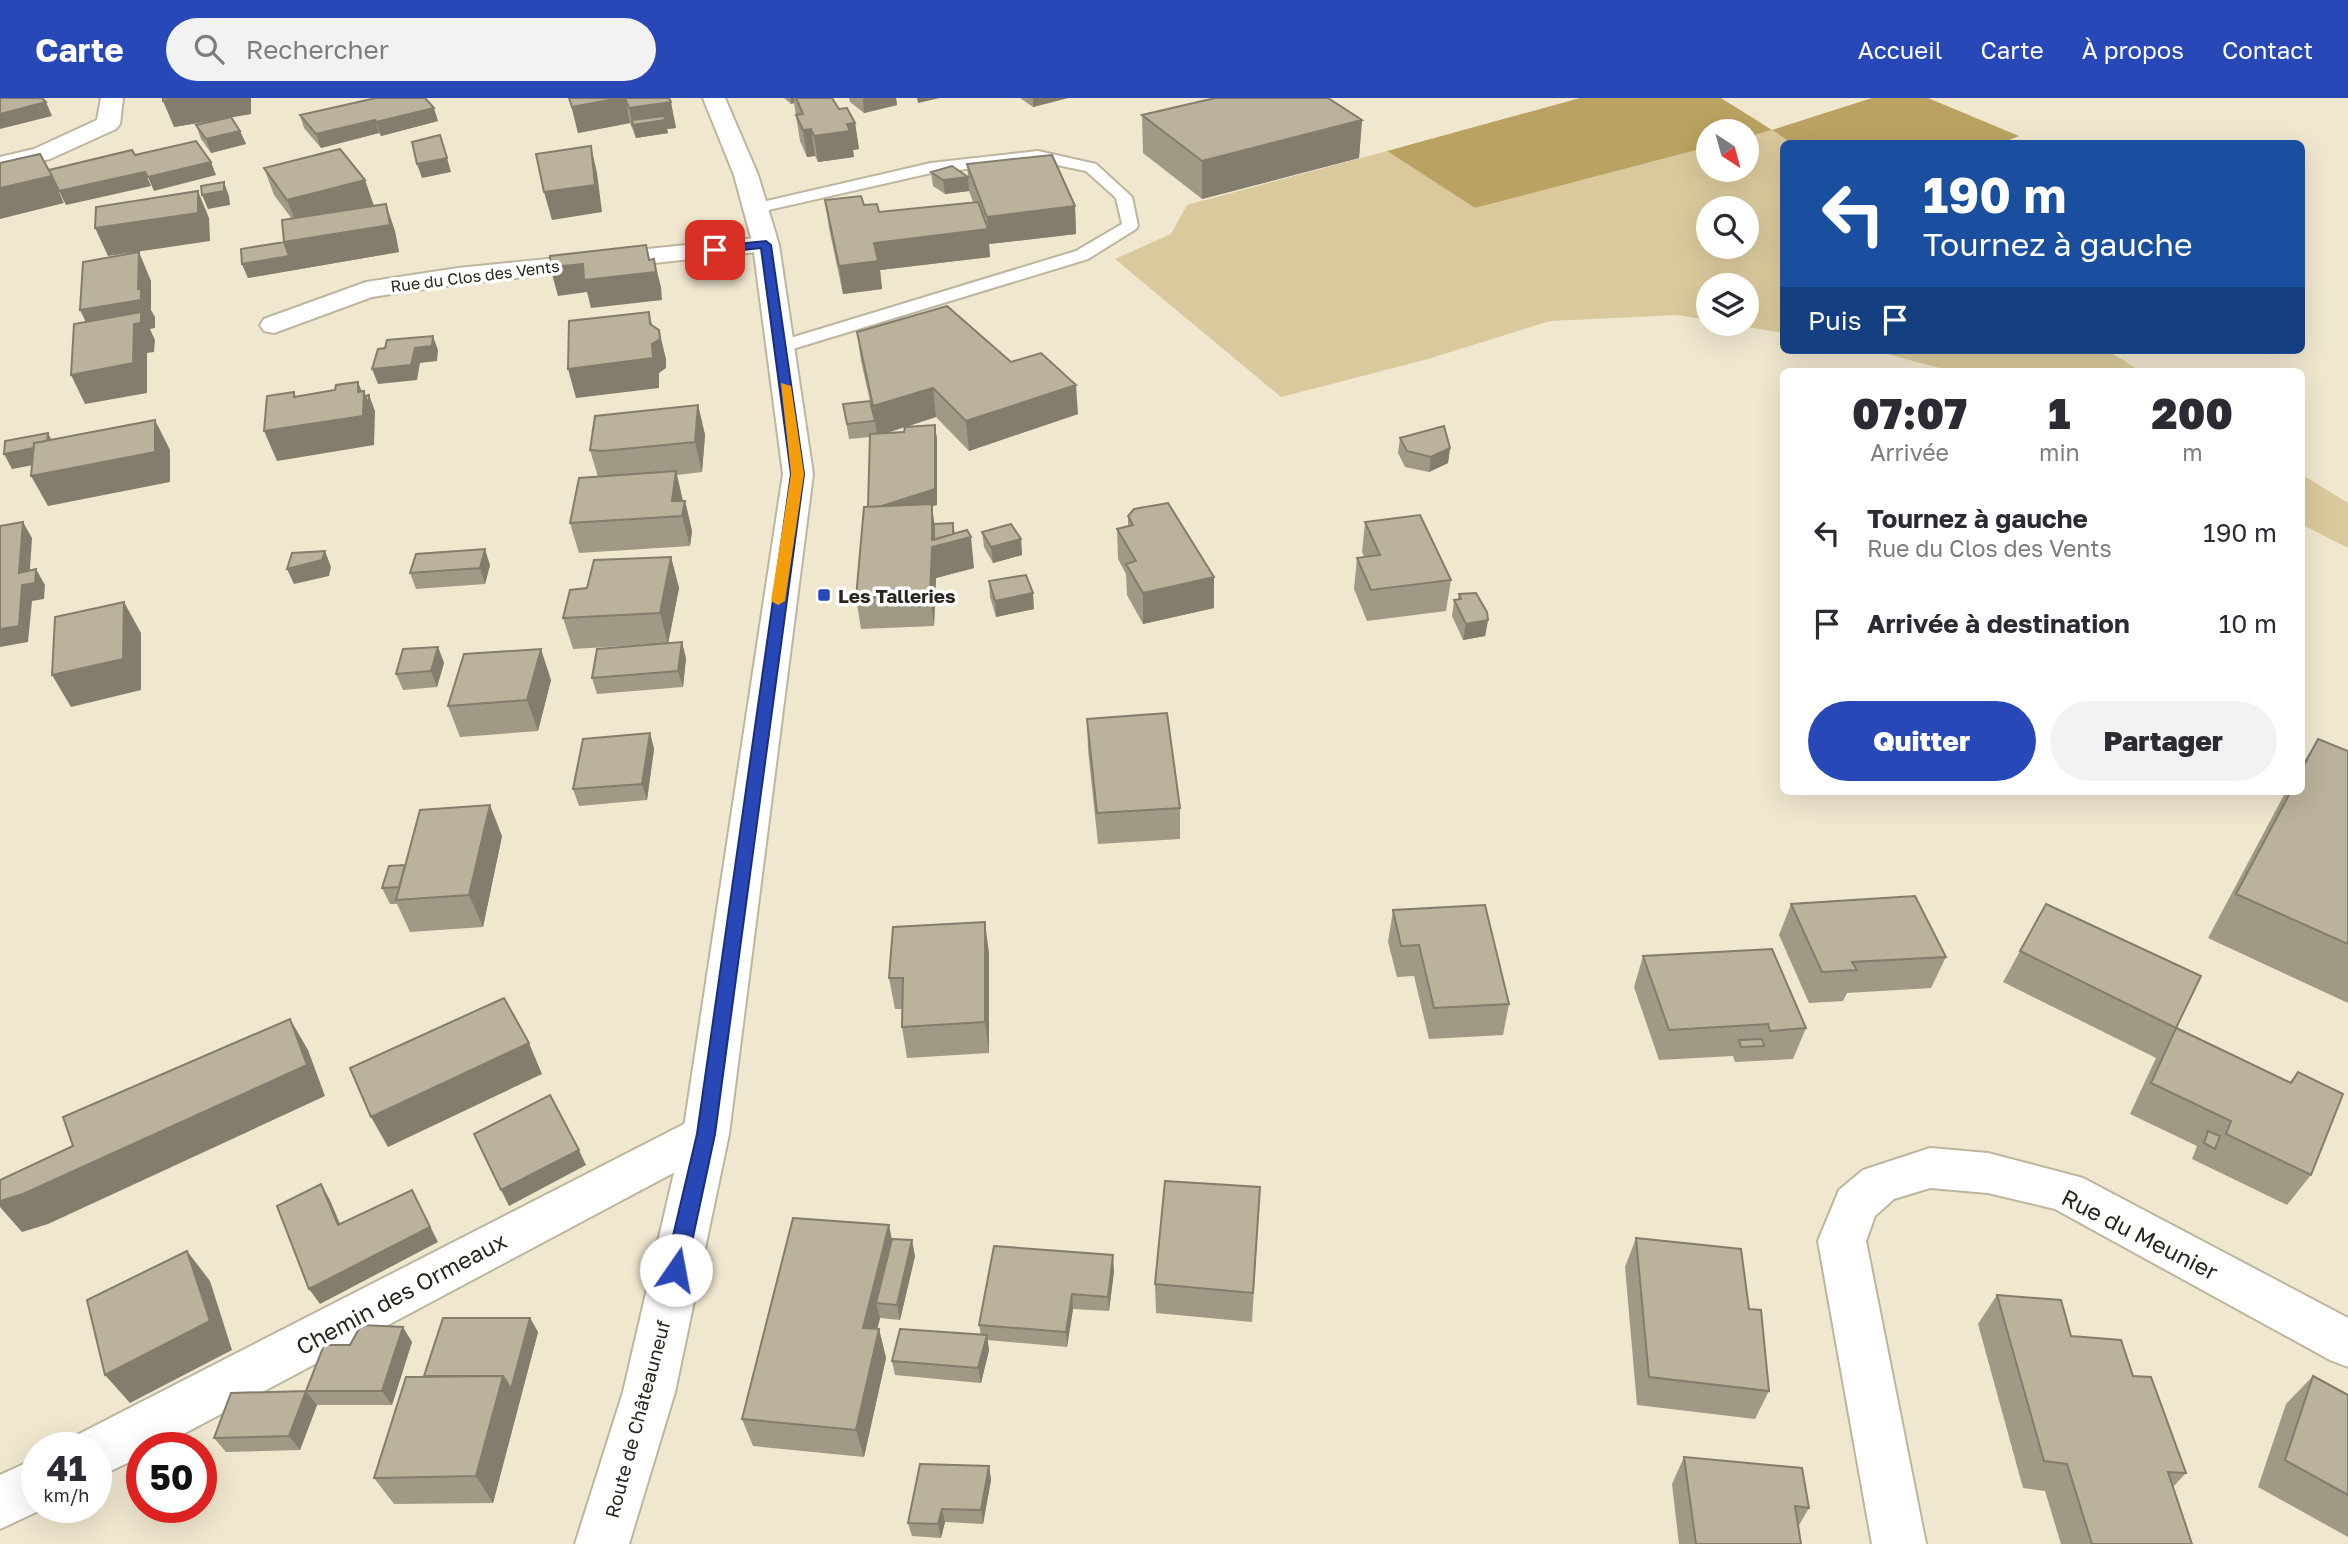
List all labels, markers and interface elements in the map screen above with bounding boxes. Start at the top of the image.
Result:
search box [166,18,656,81]
text: Carte [35,30,124,69]
icon: search [190,30,228,68]
text: Rechercher [246,34,389,65]
text: Accueil [1858,35,1942,64]
text: Carte [1980,35,2044,64]
text: À propos [2082,35,2184,64]
text: Contact [2222,35,2313,64]
north arrow [1696,119,1759,182]
map controls [1696,119,1759,336]
text: 190 m [1923,165,2066,224]
icon: left [1808,168,1899,259]
button: search [1696,196,1759,259]
pin [685,220,745,280]
text: Tournez à gauche [1923,225,2192,263]
icon: arrive [696,231,734,269]
street label: Rue du Clos des Vents [389,256,561,296]
button: layers [1696,273,1759,336]
icon: arrive [1876,301,1914,339]
text: Puis [1808,305,1862,336]
text: 07:07 [1852,388,1967,438]
text: 1 [2048,388,2070,438]
text: 200 [2152,388,2233,438]
text: Arrivée [1870,438,1949,466]
text: min [2039,438,2080,466]
text: m [2182,438,2203,466]
text: Tournez à gauche [1867,503,2088,534]
icon: left [1808,514,1846,552]
text: 190 m [2203,517,2277,548]
text: Rue du Clos des Vents [1867,534,2112,562]
place label: Les Talleries [838,584,956,607]
marker: Les Talleries [816,587,832,603]
icon: arrive [1808,605,1846,643]
text: Arrivée à destination [1867,608,2130,639]
text: 10 m [2219,608,2277,639]
button: Quitter [1808,701,2036,781]
button: Partager [2050,701,2277,781]
street label: Rue du Meunier [2057,1183,2223,1285]
street label: Chemin des Ormeaux [291,1225,511,1360]
position arrow [639,1233,713,1307]
street label: Route de Châteauneuf [600,1318,674,1520]
speed limit sign: 50 [126,1432,217,1523]
text: 41 [47,1447,86,1489]
text: km/h [44,1484,89,1506]

